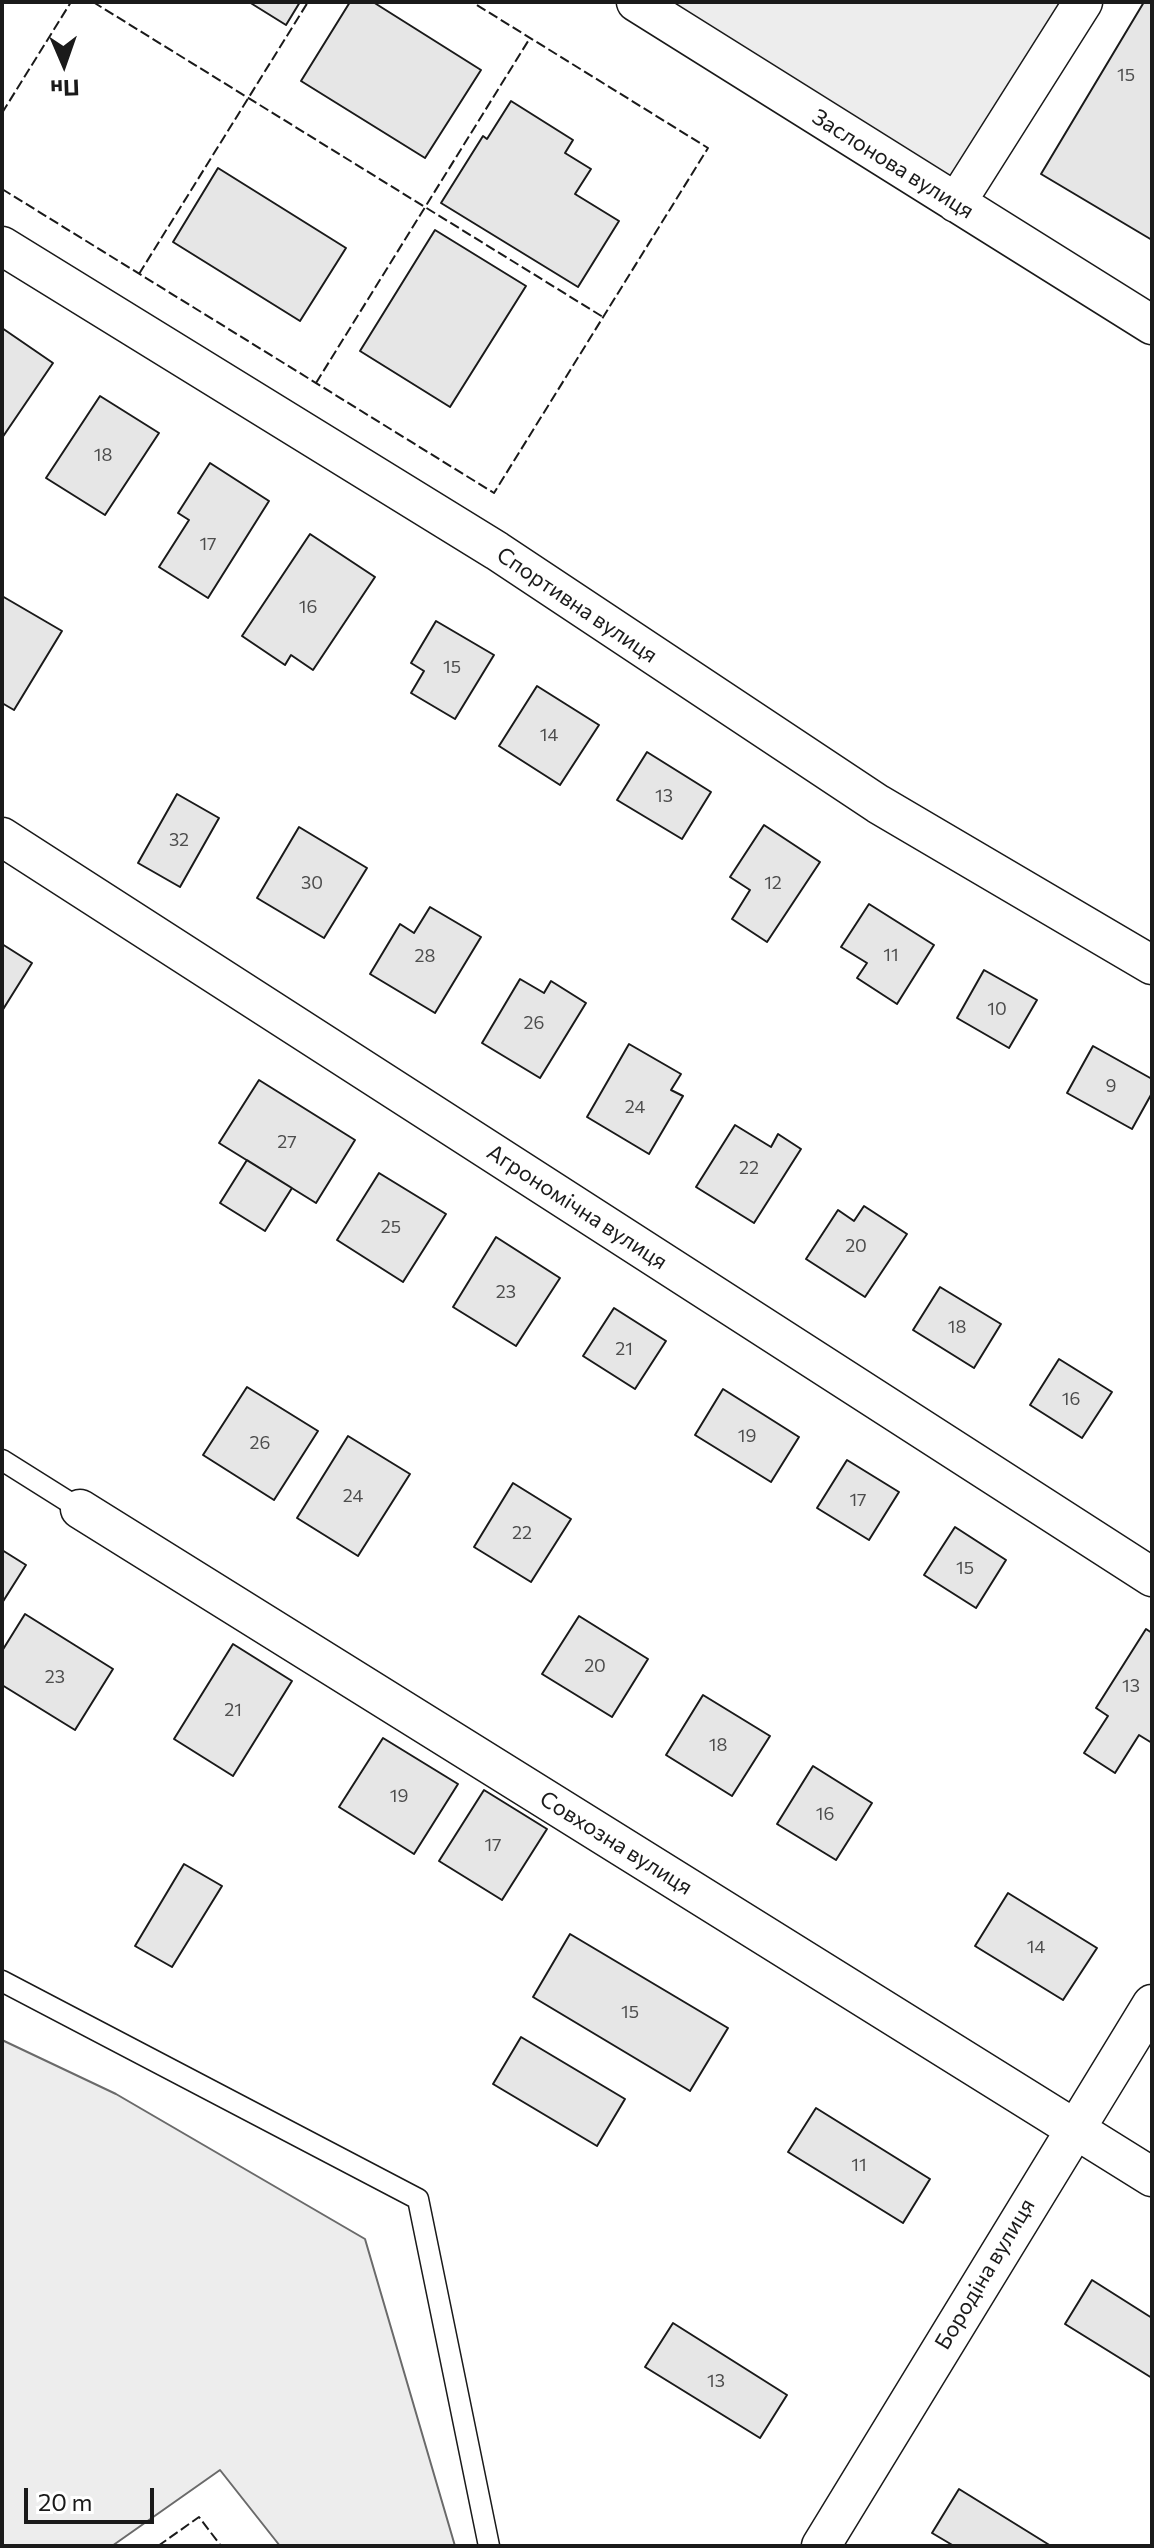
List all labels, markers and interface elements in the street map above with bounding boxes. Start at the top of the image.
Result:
north arrow [24,24,104,104]
house number: 15 [1117,64,1135,86]
text: Пн [50,74,80,102]
street label: Заслонова вулиця [807,104,979,224]
house number: 18 [94,444,112,466]
house number: 17 [199,533,217,555]
street label: Спортивна вулиця [492,541,662,669]
house number: 16 [299,596,317,618]
house number: 15 [443,656,461,678]
house number: 14 [540,724,558,746]
house number: 13 [655,785,673,807]
house number: 32 [169,829,189,851]
house number: 30 [301,872,323,894]
house number: 12 [764,872,782,894]
house number: 11 [883,944,899,966]
house number: 28 [415,945,435,967]
house number: 10 [987,998,1007,1020]
house number: 26 [524,1012,544,1034]
house number: 9 [1106,1075,1116,1097]
house number: 24 [625,1096,645,1118]
house number: 27 [277,1131,297,1153]
street label: Агрономічна вулиця [482,1139,672,1275]
house number: 22 [739,1157,759,1179]
house number: 25 [381,1216,401,1238]
house number: 20 [845,1235,867,1257]
house number: 23 [496,1281,516,1303]
house number: 18 [948,1316,966,1338]
house number: 21 [615,1338,633,1360]
house number: 16 [1062,1388,1080,1410]
house number: 19 [738,1425,756,1447]
house number: 26 [250,1432,270,1454]
house number: 24 [343,1485,363,1507]
house number: 17 [849,1489,867,1511]
house number: 22 [512,1522,532,1544]
house number: 15 [956,1557,974,1579]
house number: 20 [584,1655,606,1677]
house number: 23 [45,1666,65,1688]
house number: 13 [1122,1675,1140,1697]
house number: 21 [224,1699,242,1721]
house number: 18 [709,1734,727,1756]
house number: 19 [390,1785,408,1807]
street label: Совхозна вулиця [535,1785,697,1901]
house number: 16 [816,1803,834,1825]
house number: 17 [484,1834,502,1856]
house number: 14 [1027,1936,1045,1958]
house number: 15 [621,2001,639,2023]
house number: 11 [851,2154,867,2176]
street label: Бородіна вулиця [930,2194,1040,2354]
house number: 13 [707,2370,725,2392]
scale bar [28,2472,158,2522]
text: 20 m [38,2487,92,2516]

